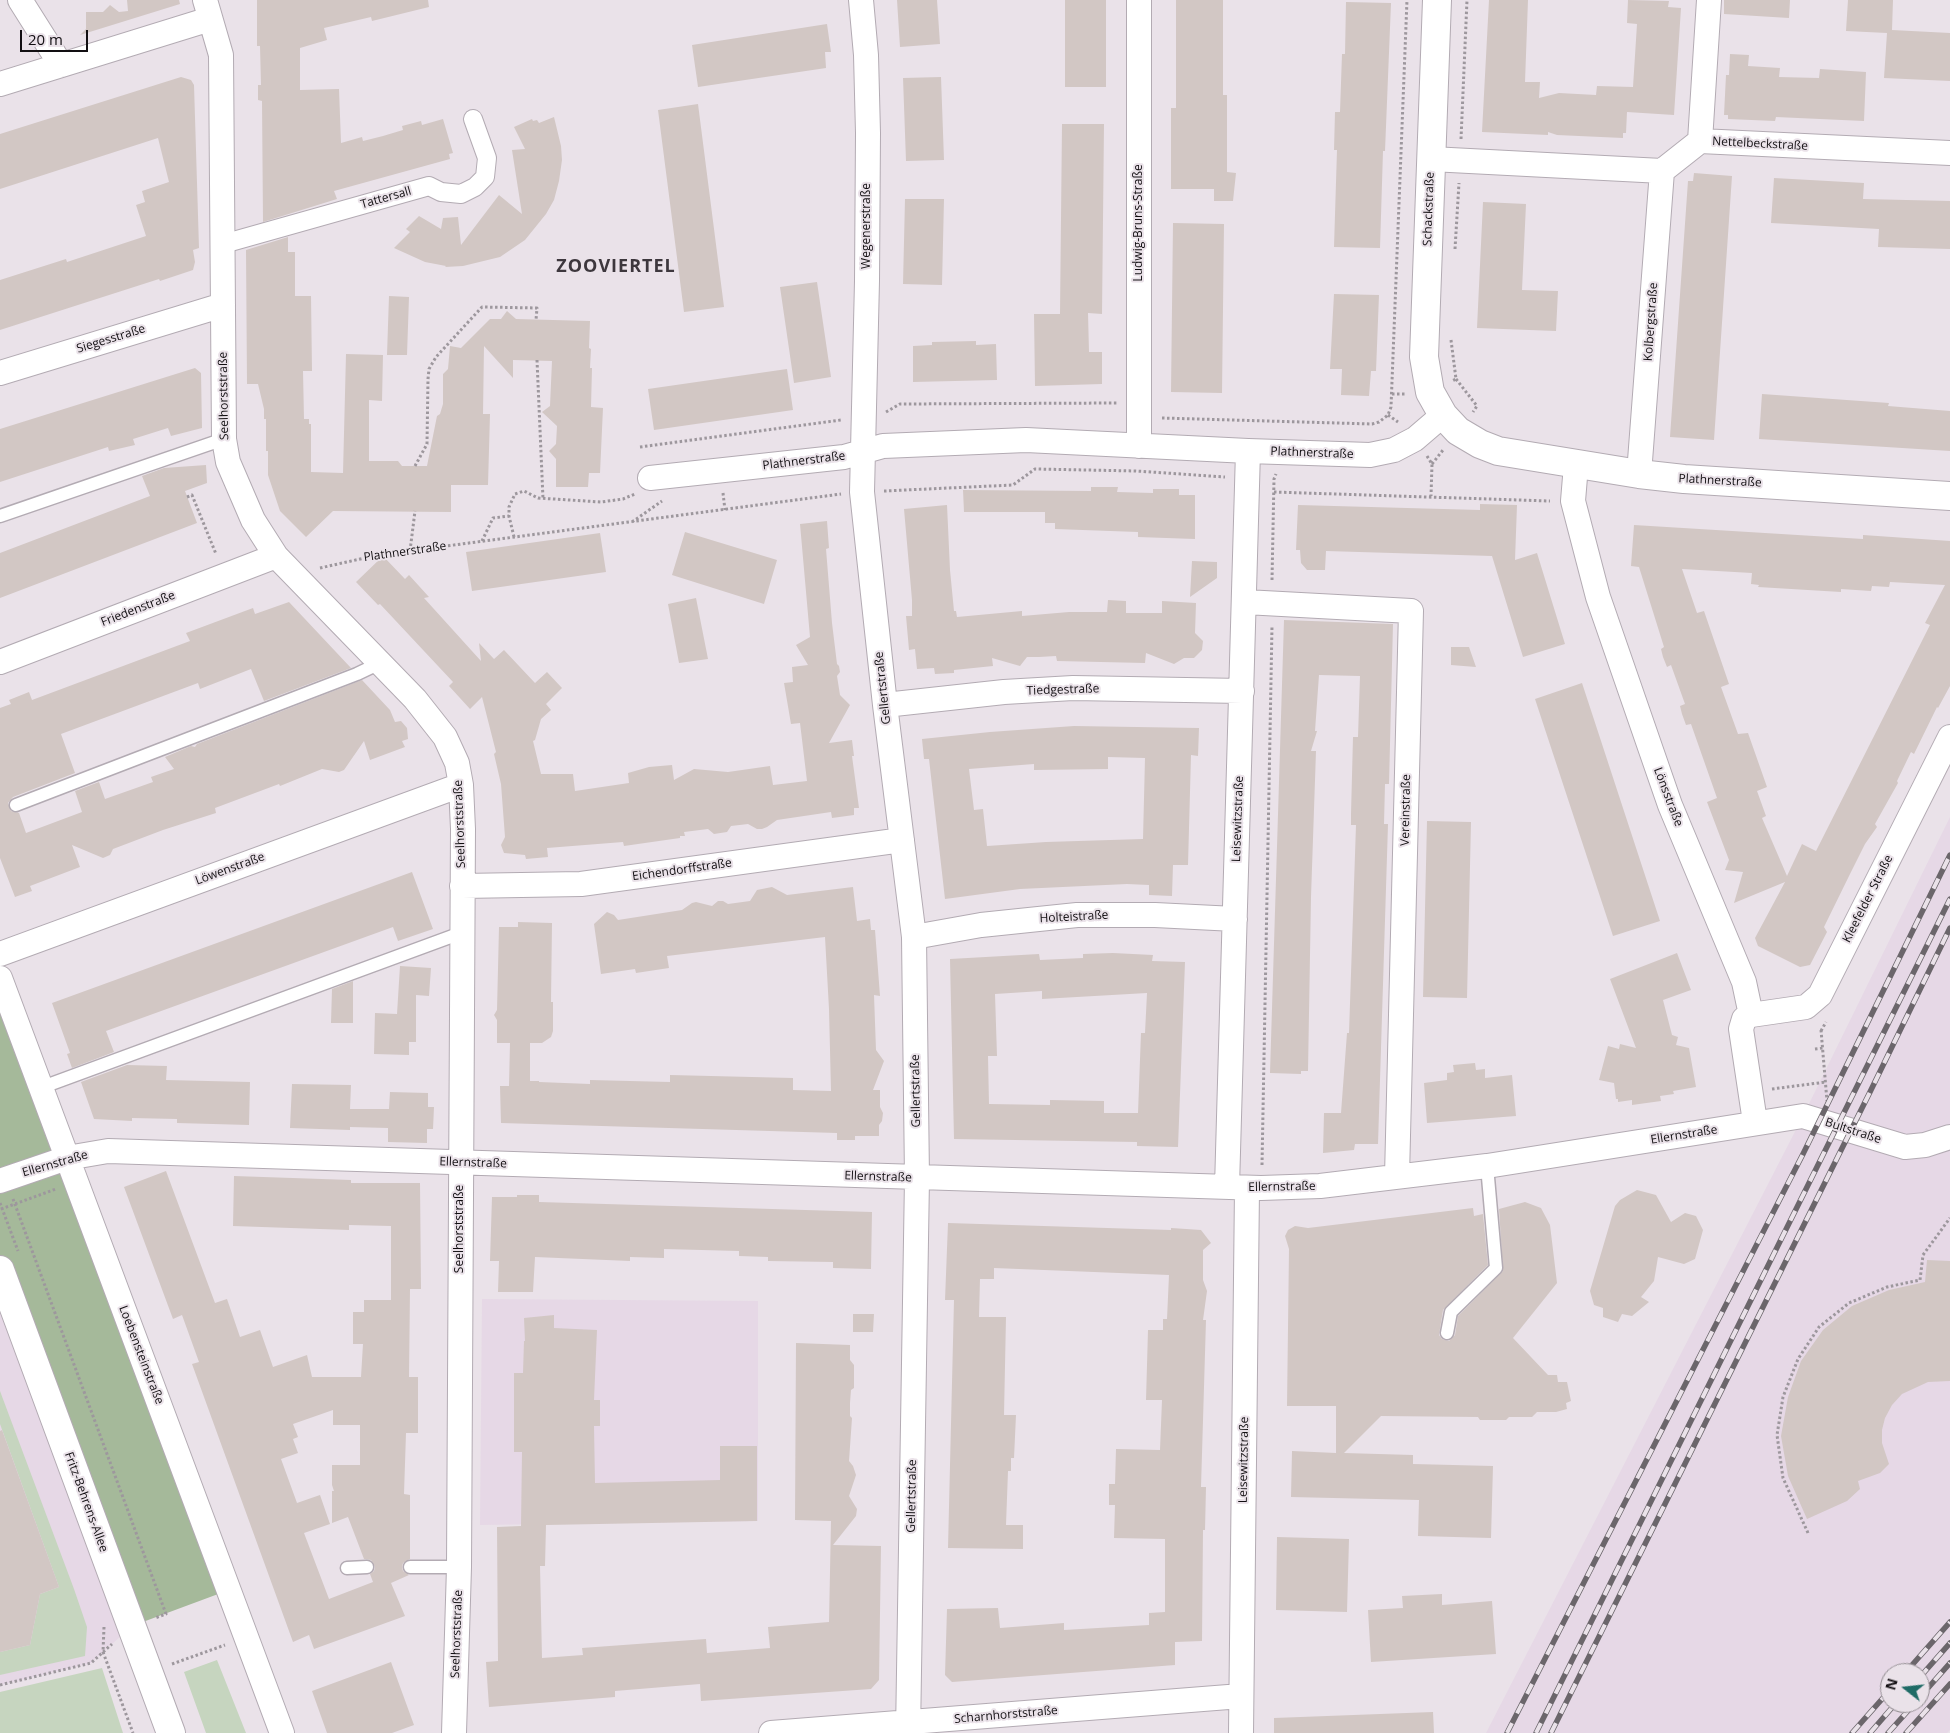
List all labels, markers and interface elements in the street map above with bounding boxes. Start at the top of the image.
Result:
scale bar [22,20,90,52]
text: 20 m [28,29,63,49]
street label: Nettelbeckstraße [1712,134,1808,154]
street label: Ludwig-Bruns-Straße [1132,164,1146,282]
street label: Schackstraße [1421,172,1437,246]
street label: Wegenerstraße [860,183,874,269]
street label: Tattersall [359,184,413,212]
district label: ZOOVIERTEL [555,256,677,278]
street label: Kolbergstraße [1641,282,1661,362]
street label: Siegesstraße [75,322,147,356]
street label: Seelhorststraße [216,352,232,440]
street label: Plathnerstraße [1270,444,1354,462]
street label: Plathnerstraße [762,449,846,473]
street label: Plathnerstraße [1678,472,1762,490]
street label: Plathnerstraße [363,539,447,565]
street label: Friedenstraße [99,588,177,630]
street label: Gellertstraße [872,651,894,725]
street label: Tiedgestraße [1026,682,1100,698]
street label: Lönsstraße [1650,765,1686,829]
street label: Vereinstraße [1398,774,1414,846]
street label: Leisewitzstraße [1229,776,1247,862]
street label: Seelhorststraße [451,780,469,868]
street label: Löwenstraße [193,850,267,888]
street label: Kleefelder Straße [1840,853,1896,945]
street label: Eichendorffstraße [631,856,733,884]
street label: Holteistraße [1039,908,1109,926]
street label: Gellertstraße [908,1054,924,1128]
street label: Bultstraße [1823,1115,1883,1147]
street label: Ellernstraße [1650,1123,1718,1147]
street label: Ellernstraße [21,1148,89,1180]
street label: Ellernstraße [439,1155,507,1171]
street label: Ellernstraße [844,1169,912,1185]
street label: Ellernstraße [1248,1179,1316,1195]
street label: Seelhorststraße [453,1185,467,1273]
street label: Loebensteinstraße [116,1304,166,1406]
street label: Leisewitzstraße [1236,1417,1252,1503]
street label: Fritz-Behrens-Allee [61,1450,111,1554]
street label: Gellertstraße [904,1459,920,1533]
street label: Seelhorststraße [448,1590,466,1678]
north arrow [1880,1663,1930,1713]
text: N [1880,1676,1902,1692]
street label: Scharnhorststraße [954,1703,1058,1727]

